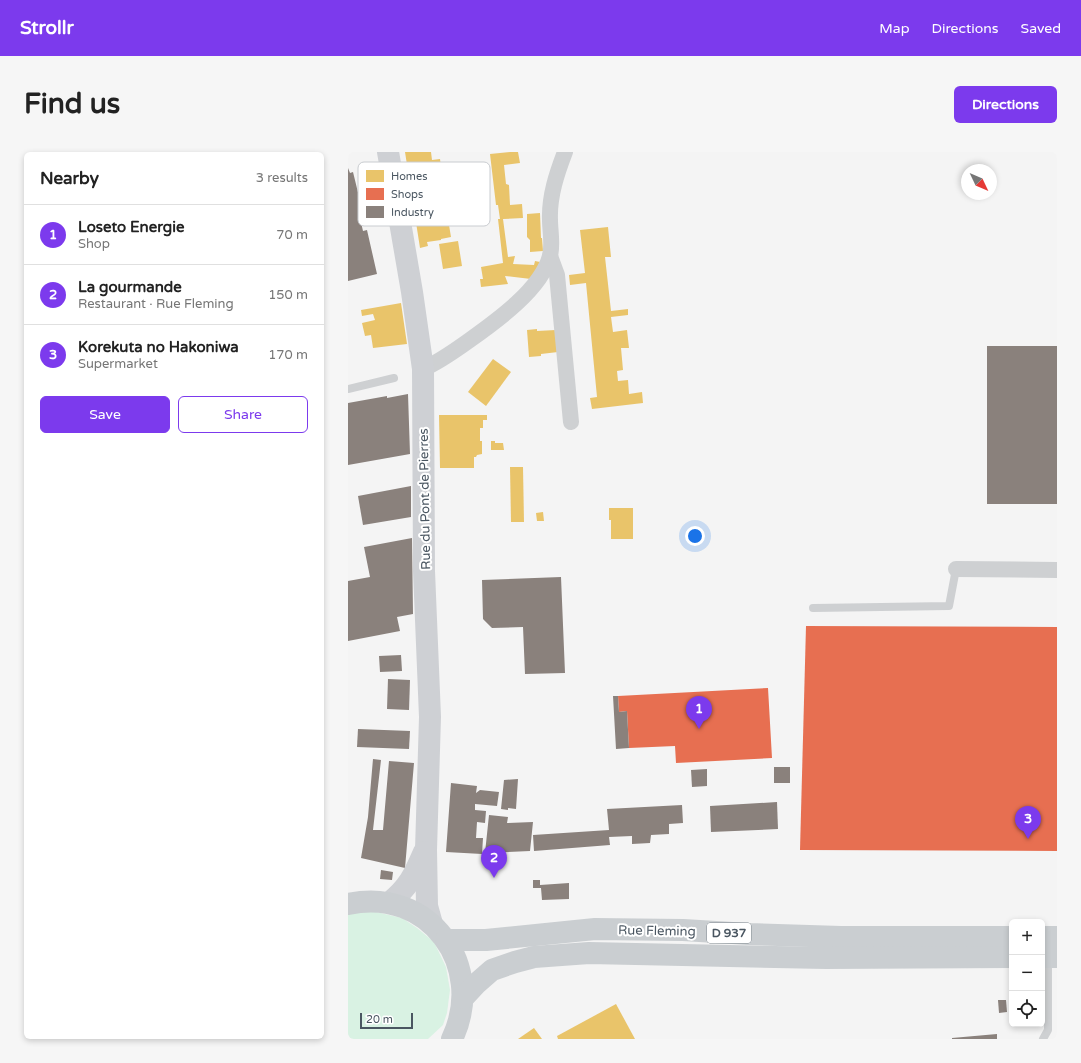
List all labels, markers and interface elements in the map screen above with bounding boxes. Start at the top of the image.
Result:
text: Strollr [20,17,74,39]
text: Map [879,20,910,37]
text: Directions [932,20,999,37]
text: Saved [1021,20,1061,37]
button: Directions [954,86,1057,123]
text: Find us [24,87,120,121]
legend [358,162,490,226]
north arrow [961,164,997,200]
text: Nearby [40,168,99,189]
text: 3 results [256,170,308,186]
text: Homes [391,170,427,183]
text: Shops [391,188,423,201]
text: Industry [391,206,434,219]
text: Loseto Energie [78,218,184,236]
text: 1 [49,227,57,243]
text: 70 m [276,227,308,243]
text: Shop [78,236,110,252]
text: La gourmande [78,278,182,296]
text: 2 [49,287,57,303]
text: 150 m [268,287,308,303]
text: Restaurant · Rue Fleming [78,296,234,312]
text: Korekuta no Hakoniwa [78,338,239,356]
text: 3 [49,347,57,363]
text: 170 m [268,347,308,363]
text: Supermarket [78,356,158,372]
button: Save [40,396,170,433]
button: Share [178,396,308,433]
street label: Rue du Pont de Pierres [416,428,434,570]
your location [685,526,705,546]
pin: 1 [686,696,712,729]
pin: 3 [1015,806,1041,839]
pin: 2 [481,845,507,878]
map controls [1009,919,1045,1027]
button: + [1009,919,1045,955]
street label: Rue Fleming [618,922,696,940]
road number: D 937 [707,923,751,943]
button: − [1009,955,1045,991]
button: locate [1009,991,1045,1027]
scale bar [360,1011,413,1030]
text: 20 m [366,1013,393,1026]

